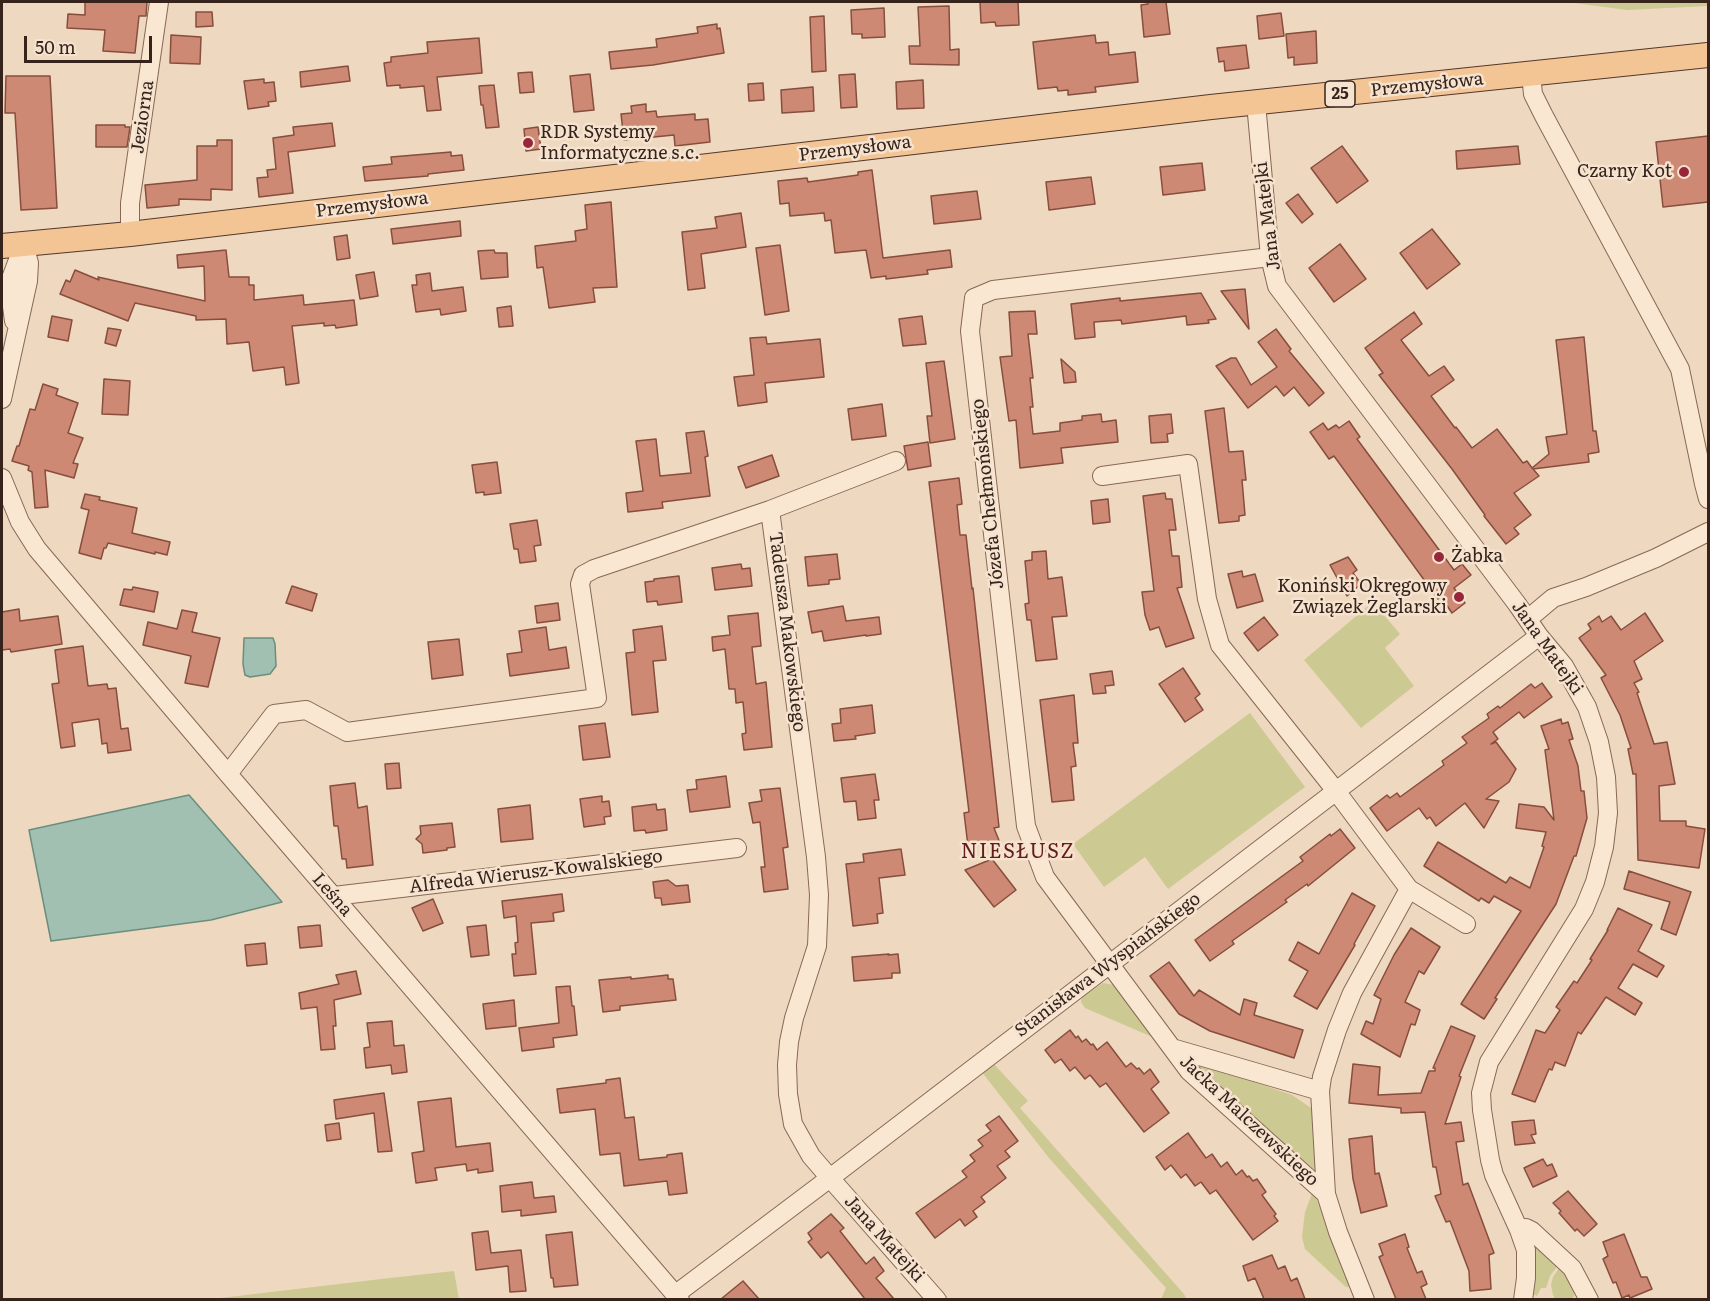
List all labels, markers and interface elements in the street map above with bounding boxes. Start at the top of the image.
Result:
scale bar [27,24,154,62]
text: 50 m [35,33,76,60]
street label: Przemysłowa [1370,68,1484,102]
street label: Jeziorna [127,79,159,155]
road number: 25 [1325,81,1355,107]
place label: RDR Systemy Informatyczne s.c. [540,122,700,164]
street label: Przemysłowa [798,131,912,167]
marker: RDR Systemy Informatyczne s.c. [521,136,535,150]
street label: Jana Matejki [1251,160,1285,272]
place label: Czarny Kot [1577,161,1672,183]
marker: Czarny Kot [1677,165,1691,179]
street label: Przemysłowa [315,187,429,223]
street label: Józefa Chełmońskiego [967,398,1009,590]
street label: Tadeusza Makowskiego [764,531,810,733]
place label: Żabka [1451,546,1503,568]
marker: Żabka [1432,550,1446,564]
place label: Koniński Okręgowy Związek Żeglarski [1277,576,1447,618]
marker: Koniński Okręgowy Związek Żeglarski [1452,590,1466,604]
street label: Jana Matejki [1507,597,1587,699]
district label: NIESŁUSZ [961,840,1075,864]
street label: Alfreda Wierusz-Kowalskiego [408,846,664,898]
street label: Leśna [307,869,357,921]
street label: Stanisława Wyspiańskiego [1011,888,1205,1042]
street label: Jacka Malczewskiego [1175,1051,1323,1191]
street label: Jana Matejki [839,1191,929,1287]

